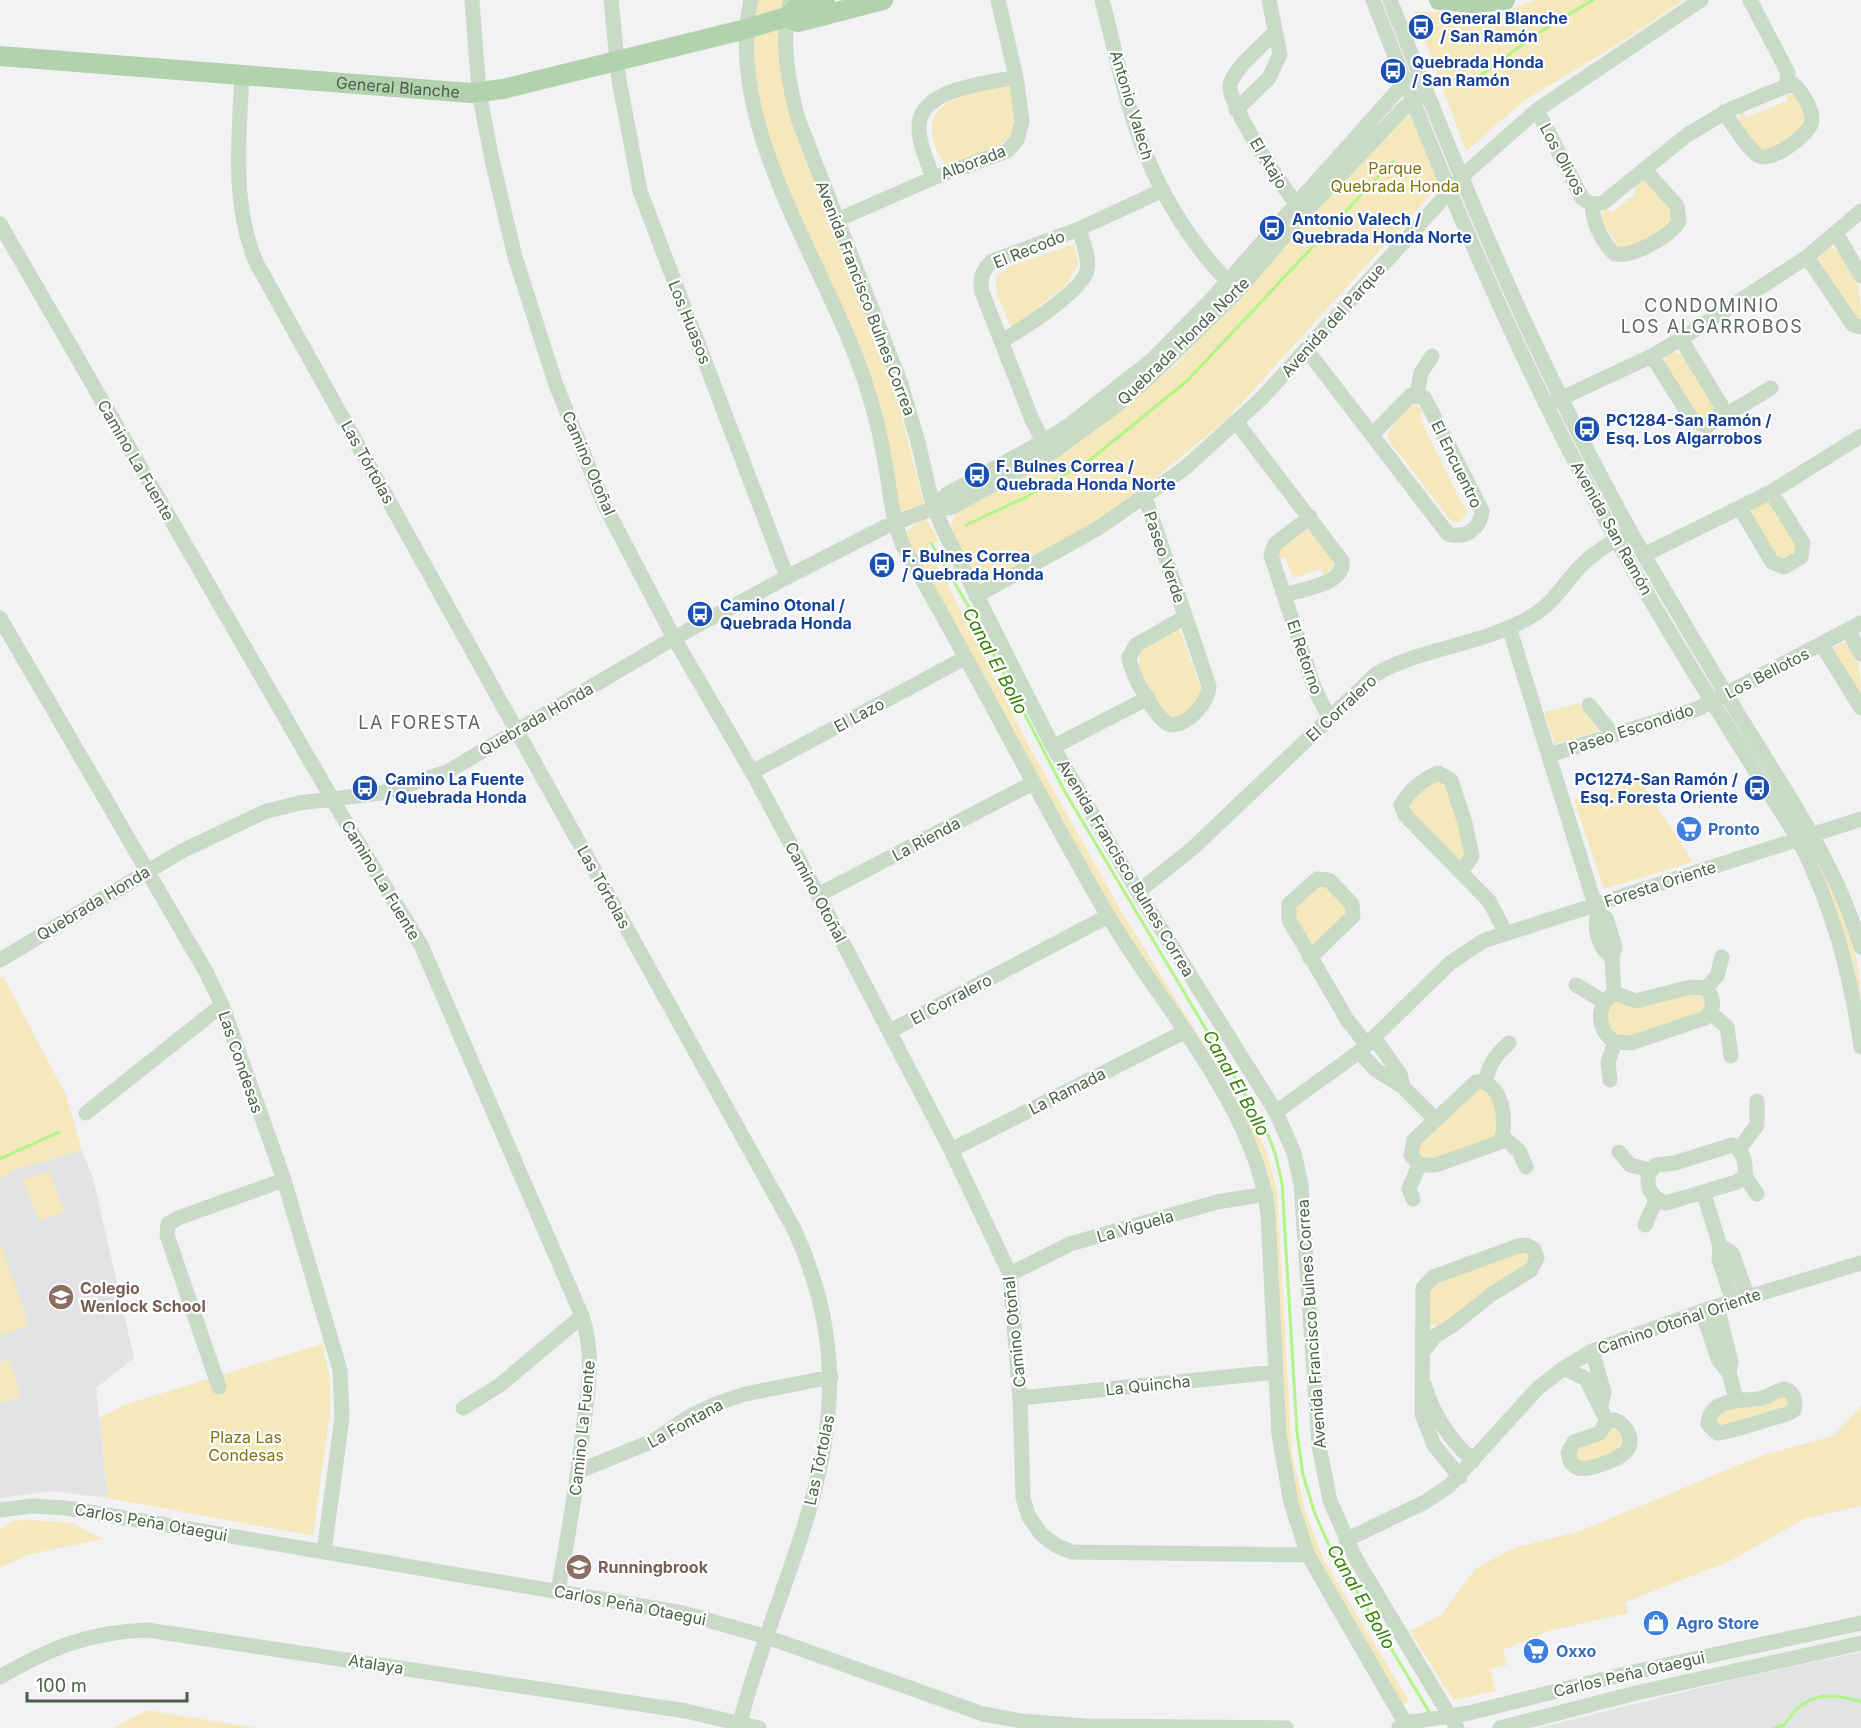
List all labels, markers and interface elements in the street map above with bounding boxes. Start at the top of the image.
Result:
place label: General Blanche / San Ramón [1440,8,1568,46]
bus stop icon: General Blanche / San Ramón [1406,12,1436,42]
street label: Antonio Valech [1106,48,1158,162]
place label: Quebrada Honda / San Ramón [1412,52,1544,90]
bus stop icon: Quebrada Honda / San Ramón [1378,56,1408,86]
street label: General Blanche [335,72,460,102]
street label: Los Olivos [1536,120,1590,198]
street label: El Atajo [1246,134,1292,192]
street label: Alborada [938,140,1008,184]
park label: Parque Quebrada Honda [1331,158,1459,196]
street label: Avenida Francisco Bulnes Correa [812,178,920,418]
place label: Antonio Valech / Quebrada Honda Norte [1292,209,1472,247]
bus stop icon: Antonio Valech / Quebrada Honda Norte [1257,213,1287,243]
street label: El Recodo [990,226,1068,272]
street label: Avenida del Parque [1277,259,1389,381]
street label: Quebrada Honda Norte [1113,273,1253,409]
street label: Los Huasos [664,277,716,367]
district label: CONDOMINIO LOS ALGARROBOS [1621,295,1803,337]
street label: Camino La Fuente [93,396,179,524]
street label: Camino Otoñal [558,408,620,518]
place label: PC1284-San Ramón / Esq. Los Algarrobos [1606,410,1772,448]
bus stop icon: PC1284-San Ramón / Esq. Los Algarrobos [1572,414,1602,444]
street label: Las Tórtolas [337,417,399,507]
street label: El Encuentro [1427,417,1487,511]
place label: F. Bulnes Correa / Quebrada Honda Norte [996,456,1176,494]
street label: Avenida San Ramón [1567,458,1657,598]
bus stop icon: F. Bulnes Correa / Quebrada Honda Norte [962,460,992,490]
street label: Paseo Verde [1140,509,1190,605]
place label: F. Bulnes Correa / Quebrada Honda [902,546,1044,584]
bus stop icon: F. Bulnes Correa / Quebrada Honda [867,550,897,580]
place label: Camino Otonal / Quebrada Honda [720,595,852,633]
bus stop icon: Camino Otonal / Quebrada Honda [685,599,715,629]
water label: Canal El Bollo [959,604,1032,718]
street label: El Retorno [1283,617,1327,697]
street label: Los Bellotos [1722,643,1812,703]
street label: El Corralero [1302,670,1380,746]
street label: Quebrada Honda [475,678,597,760]
street label: El Lazo [830,693,888,737]
street label: Paseo Escondido [1566,699,1696,759]
district label: LA FORESTA [358,712,482,733]
street label: Avenida Francisco Bulnes Correa [1053,756,1199,980]
place label: Camino La Fuente / Quebrada Honda [385,769,527,807]
place label: PC1274-San Ramón / Esq. Foresta Oriente [1575,769,1738,807]
bus stop icon: Camino La Fuente / Quebrada Honda [350,773,380,803]
bus stop icon: PC1274-San Ramón / Esq. Foresta Oriente [1742,773,1772,803]
street label: La Rienda [889,813,963,865]
supermarket icon: Pronto [1674,814,1704,844]
street label: Camino La Fuente [337,816,425,944]
place label: Pronto [1708,819,1760,839]
street label: Camino Otoñal [781,838,851,946]
street label: Las Tórtolas [573,842,635,932]
street label: Foresta Oriente [1602,857,1718,911]
street label: Quebrada Honda [33,861,153,945]
street label: El Corralero [907,969,995,1029]
street label: Las Condesas [214,1008,268,1116]
water label: Canal El Bollo [1199,1026,1274,1139]
street label: La Ramada [1025,1063,1109,1119]
street label: Avenida Francisco Bulnes Correa [1292,1199,1330,1449]
street label: La Viguela [1094,1206,1176,1246]
street label: Camino Otoñal [998,1276,1030,1388]
place label: Colegio Wenlock School [80,1278,206,1316]
school or university icon: Colegio Wenlock School [46,1282,76,1312]
street label: Camino Otoñal Oriente [1595,1284,1763,1358]
street label: Camino La Fuente [565,1359,599,1497]
street label: La Quincha [1105,1371,1191,1399]
street label: La Fontana [644,1394,726,1452]
street label: Las Tórtolas [800,1413,838,1507]
park label: Plaza Las Condesas [208,1427,284,1465]
street label: Carlos Peña Otaegui [73,1499,229,1545]
water label: Canal El Bollo [1323,1541,1400,1653]
school or university icon: Runningbrook [564,1552,594,1582]
place label: Runningbrook [598,1557,709,1577]
street label: Carlos Peña Otaegui [552,1580,708,1630]
shop icon: Agro Store [1641,1608,1671,1638]
place label: Agro Store [1676,1613,1759,1633]
supermarket icon: Oxxo [1521,1636,1551,1666]
place label: Oxxo [1556,1641,1597,1661]
street label: Carlos Peña Otaegui [1551,1647,1707,1701]
street label: Atalaya [347,1650,405,1678]
scale bar [27,1665,188,1703]
text: 100 m [36,1675,87,1696]

